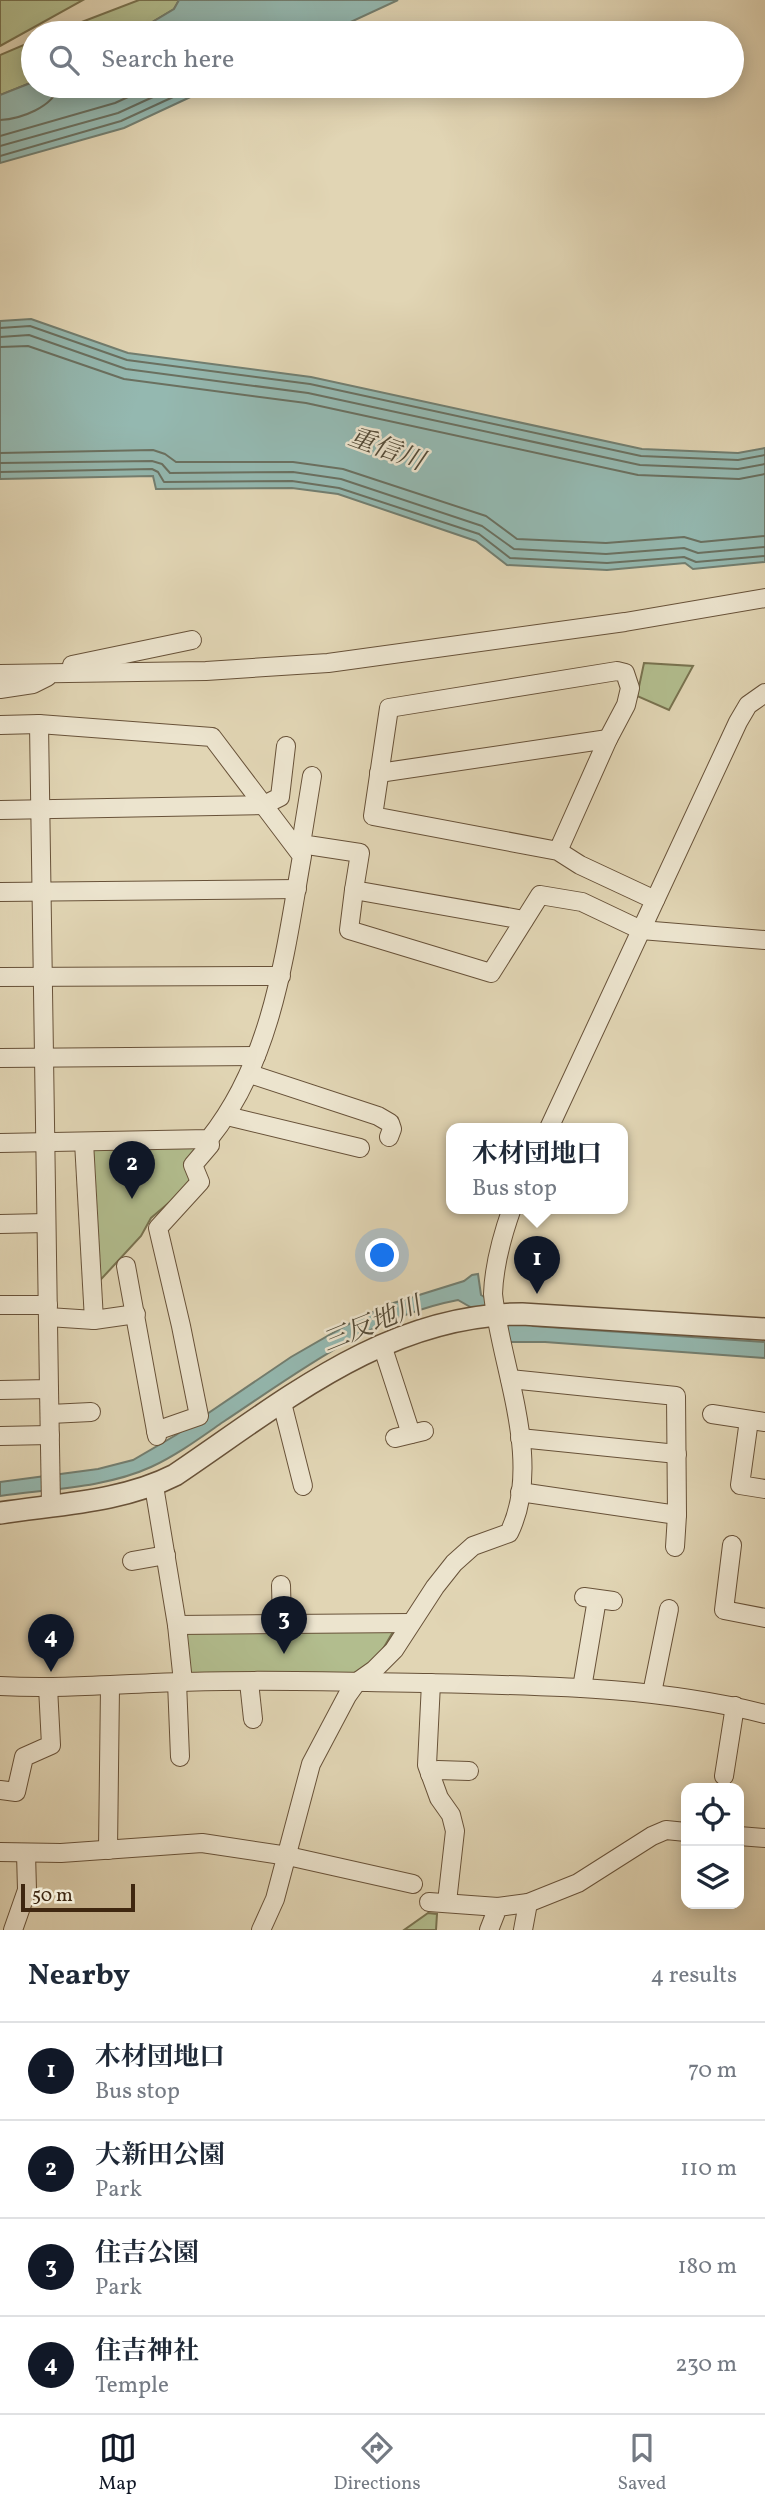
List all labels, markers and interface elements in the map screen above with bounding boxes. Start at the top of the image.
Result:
search box [21,21,744,98]
icon: search [45,41,83,79]
text: Search here [101,42,234,78]
water label: 重信川 [343,420,432,481]
popup [446,1123,628,1214]
text: 木材団地口 [472,1137,602,1173]
pin: 2 [109,1141,155,1199]
text: Bus stop [472,1173,557,1205]
pin: 1 [514,1236,560,1294]
your location [365,1238,399,1272]
water label: 三反地川 [317,1288,430,1361]
pin: 3 [261,1596,307,1654]
pin: 4 [28,1614,74,1672]
map controls [681,1783,744,1909]
button: locate [681,1783,744,1846]
button: layers [681,1846,744,1909]
scale bar [21,1881,135,1913]
text: 50 m [32,1883,73,1909]
text: Nearby [28,1955,130,1997]
text: 4 results [651,1960,737,1992]
text: 木材団地口 [95,2040,225,2076]
text: 1 [46,2055,56,2087]
text: 70 m [688,2055,737,2087]
text: Bus stop [95,2076,180,2108]
text: 大新田公園 [95,2138,225,2174]
text: 2 [45,2153,57,2185]
text: 110 m [680,2153,737,2185]
text: Park [95,2174,142,2206]
text: 住吉公園 [95,2236,199,2272]
text: 3 [45,2251,57,2283]
text: 180 m [678,2251,737,2283]
text: Park [95,2272,142,2304]
text: 住吉神社 [95,2334,199,2370]
text: 4 [44,2349,58,2381]
text: 230 m [675,2349,737,2381]
text: Temple [95,2370,169,2402]
tab: Map [98,2429,137,2497]
tab: Directions [334,2429,421,2497]
tab: Saved [618,2429,666,2497]

